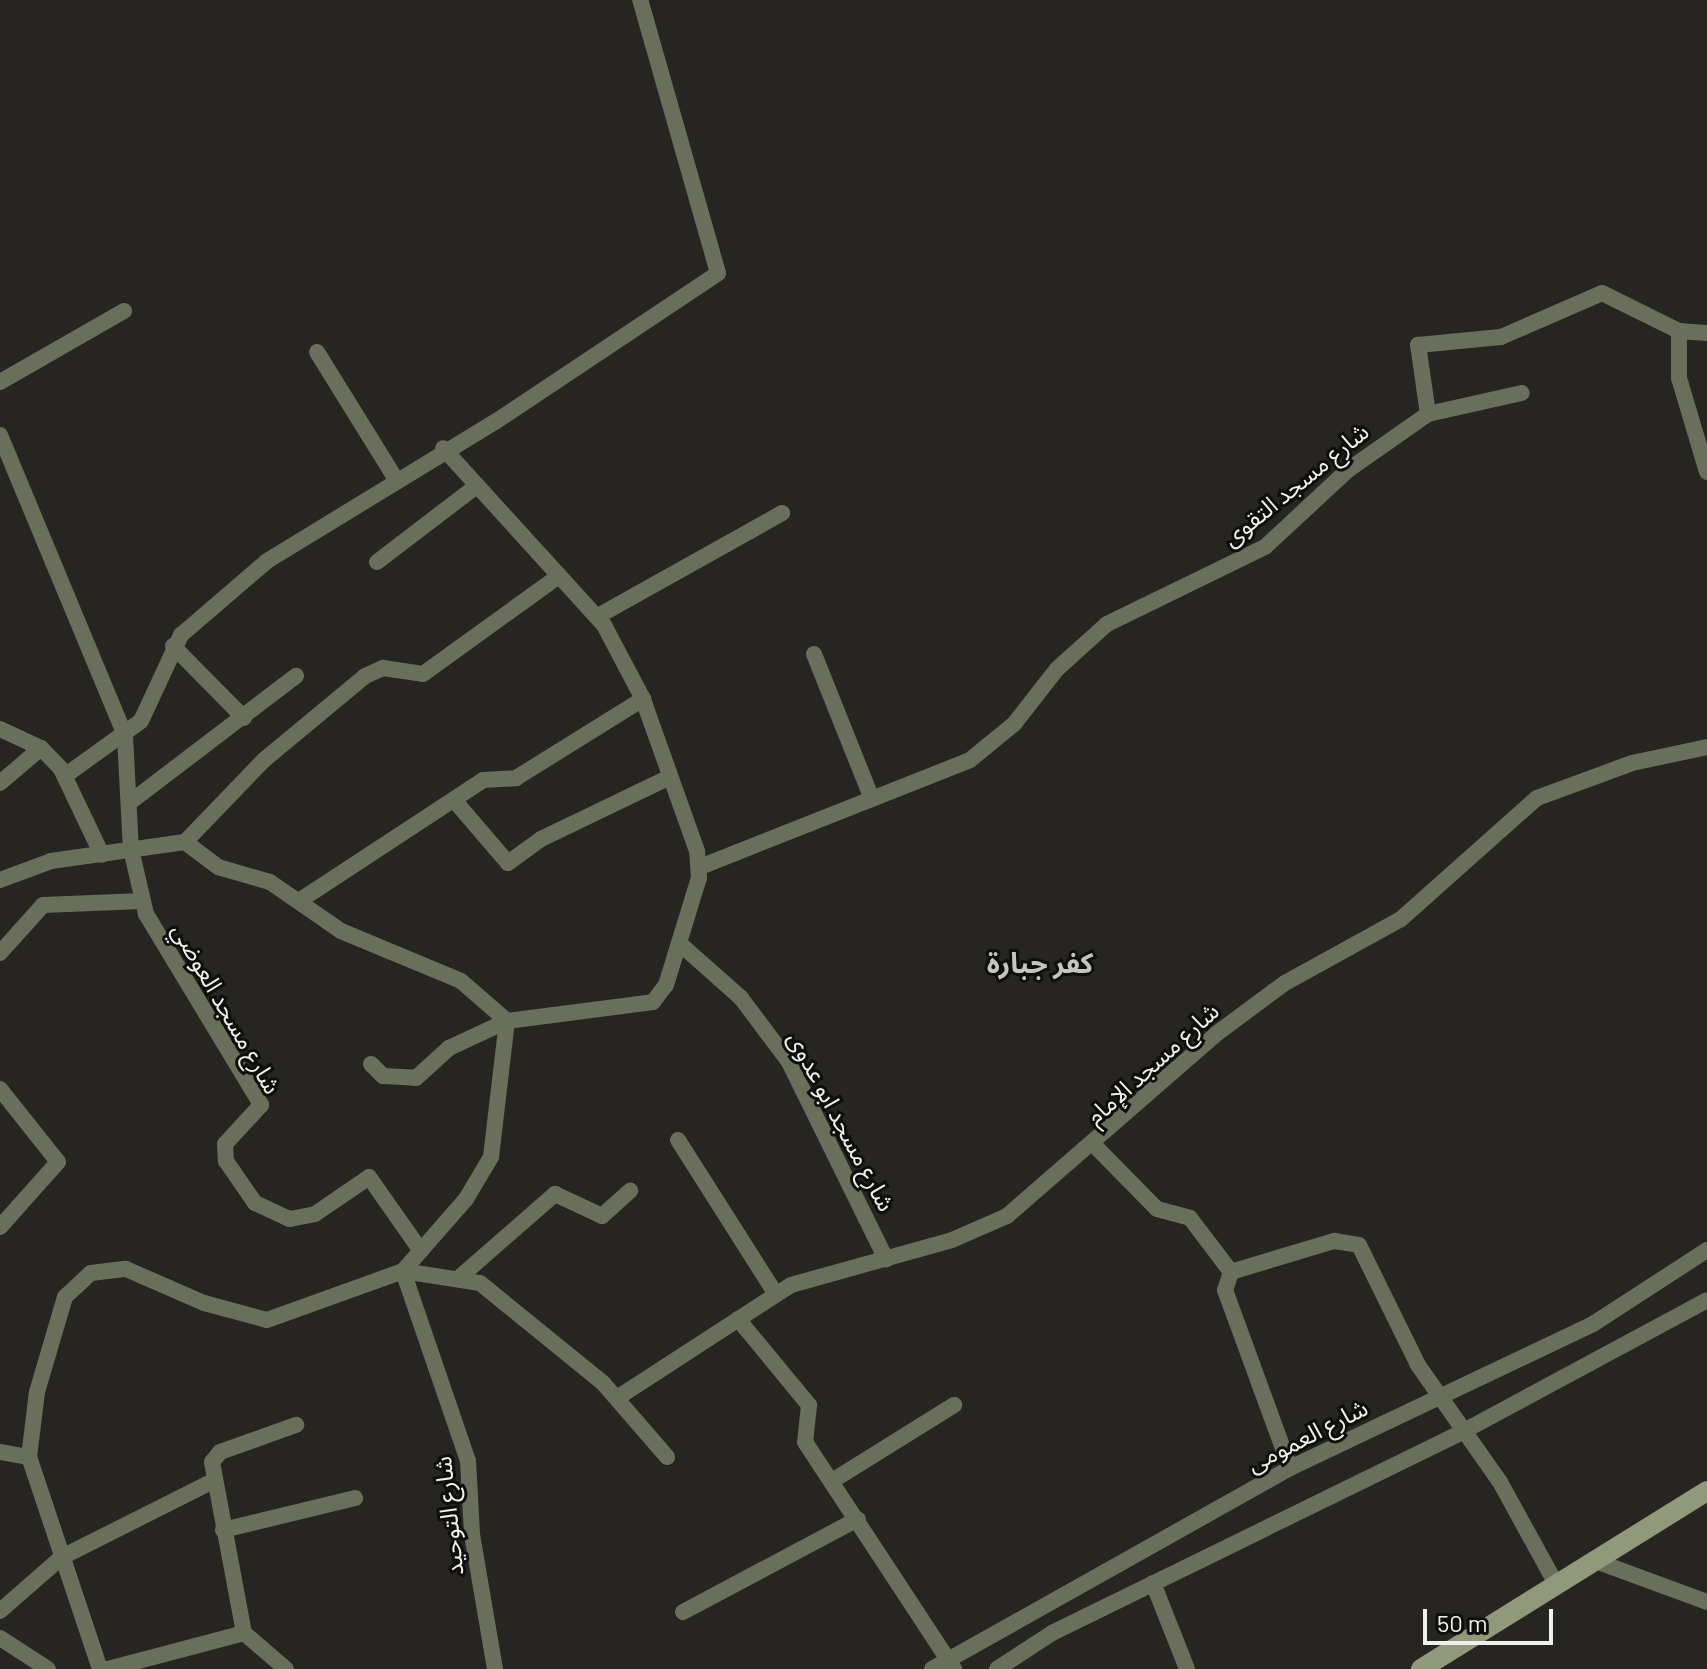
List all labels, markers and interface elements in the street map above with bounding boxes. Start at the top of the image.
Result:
street label: شارع مسجد التقوى [1216,416,1374,552]
street label: شارع مسجد العوضي [166,917,288,1099]
district label: كفر جبارة [987,945,1093,979]
street label: شارع مسجد الإمام [1080,996,1224,1130]
street label: شارع مسجد ابو عدوى [782,1026,902,1216]
street label: شارع العمومى [1242,1392,1372,1478]
street label: شارع التوحيد [427,1455,469,1577]
scale bar [1427,1593,1557,1643]
text: 50 m [1437,1608,1488,1637]

